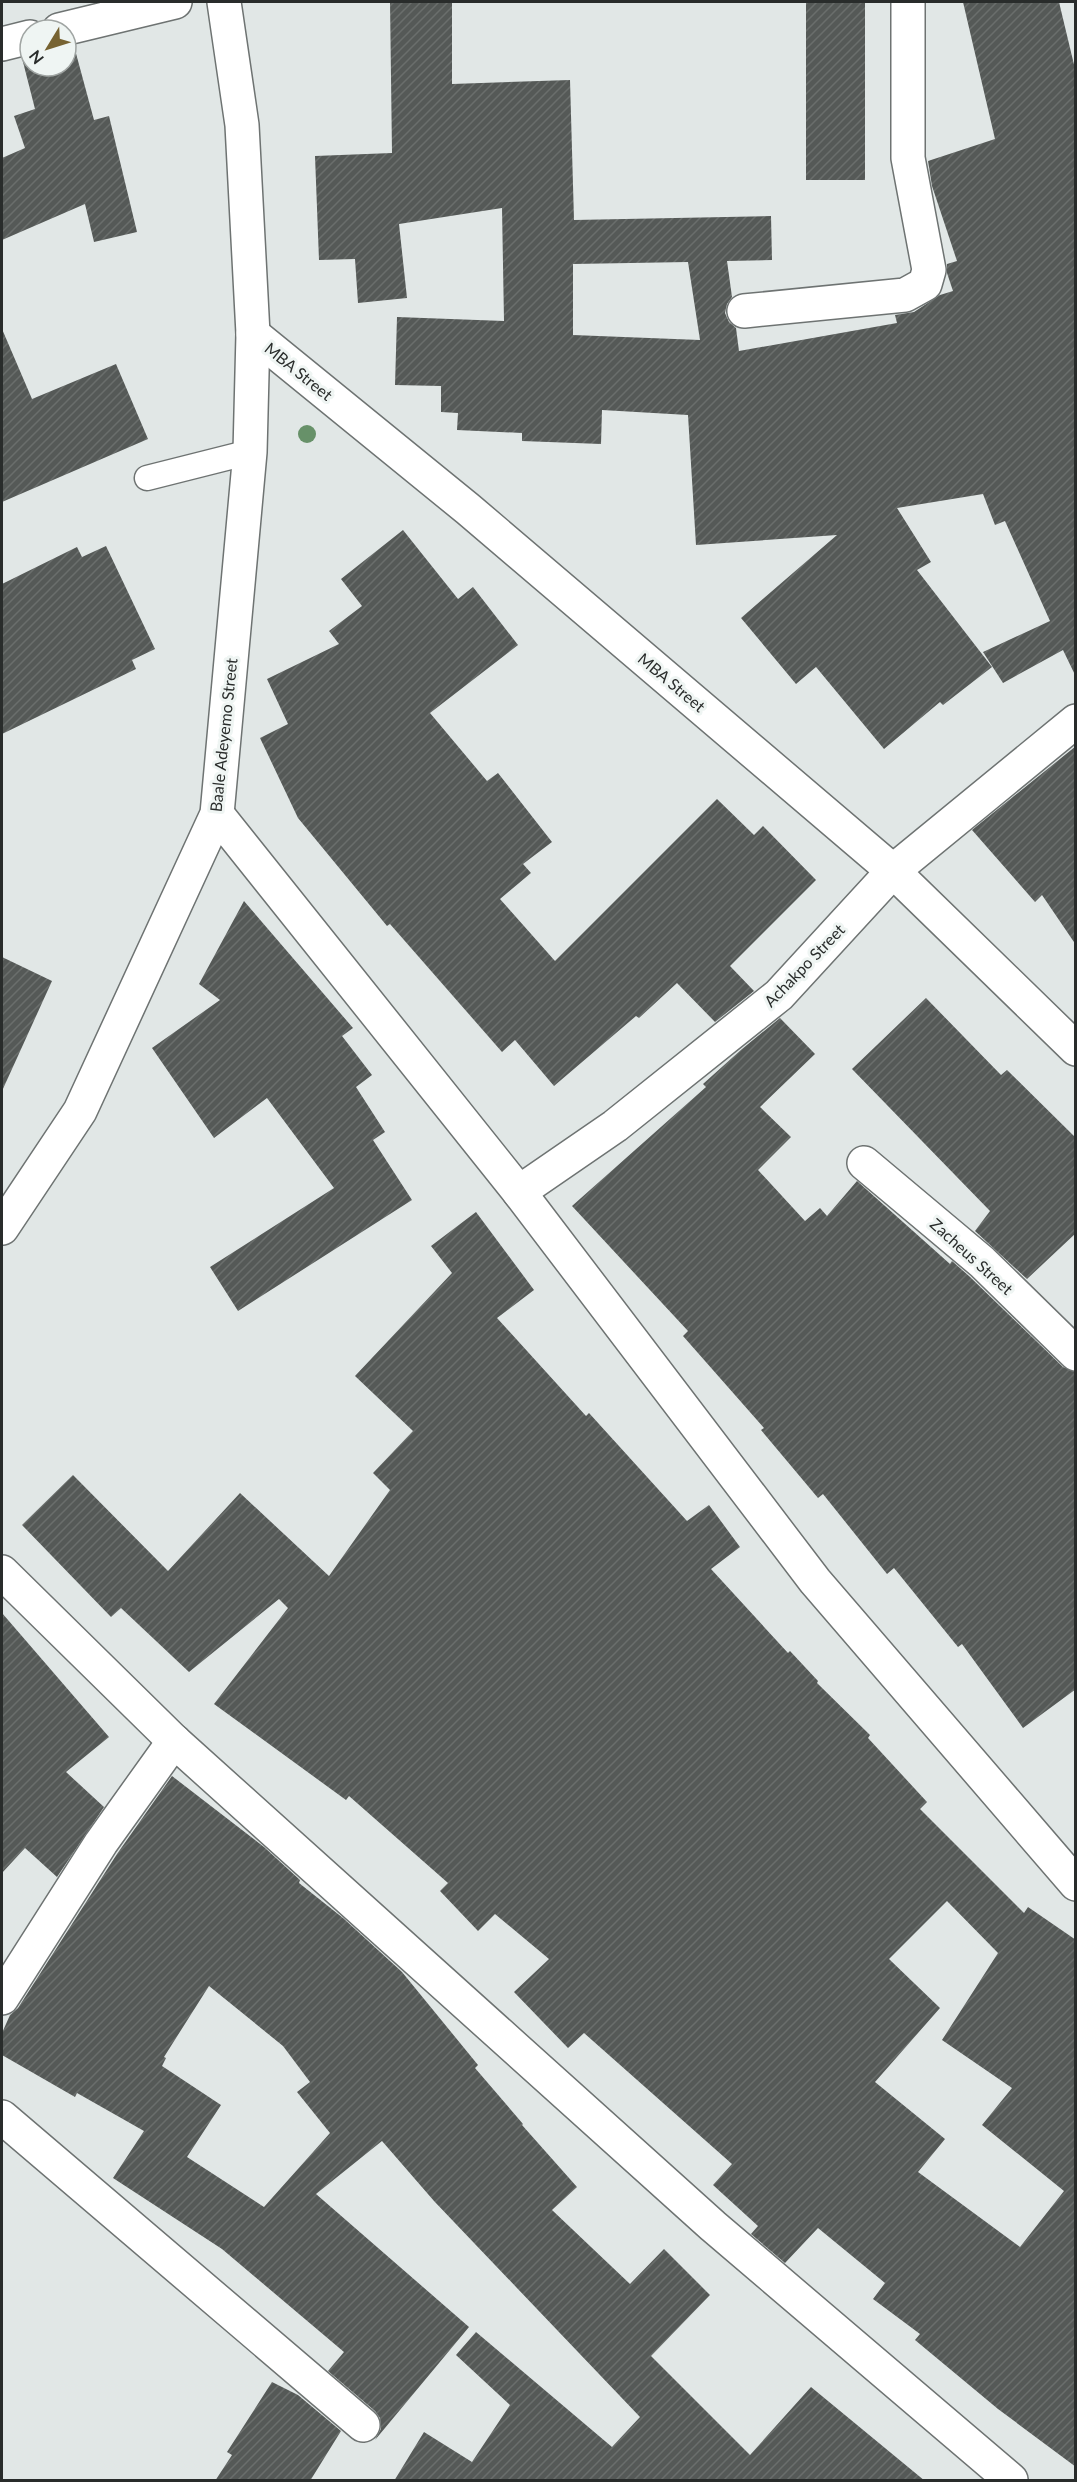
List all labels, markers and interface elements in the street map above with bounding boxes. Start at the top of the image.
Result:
north arrow [18,18,78,78]
text: N [25,47,47,68]
street label: MBA Street [261,338,337,404]
street label: MBA Street [635,649,710,716]
street label: Baale Adeyemo Street [205,657,241,813]
street label: Achakpo Street [760,920,848,1010]
street label: Zacheus Street [927,1214,1017,1298]

